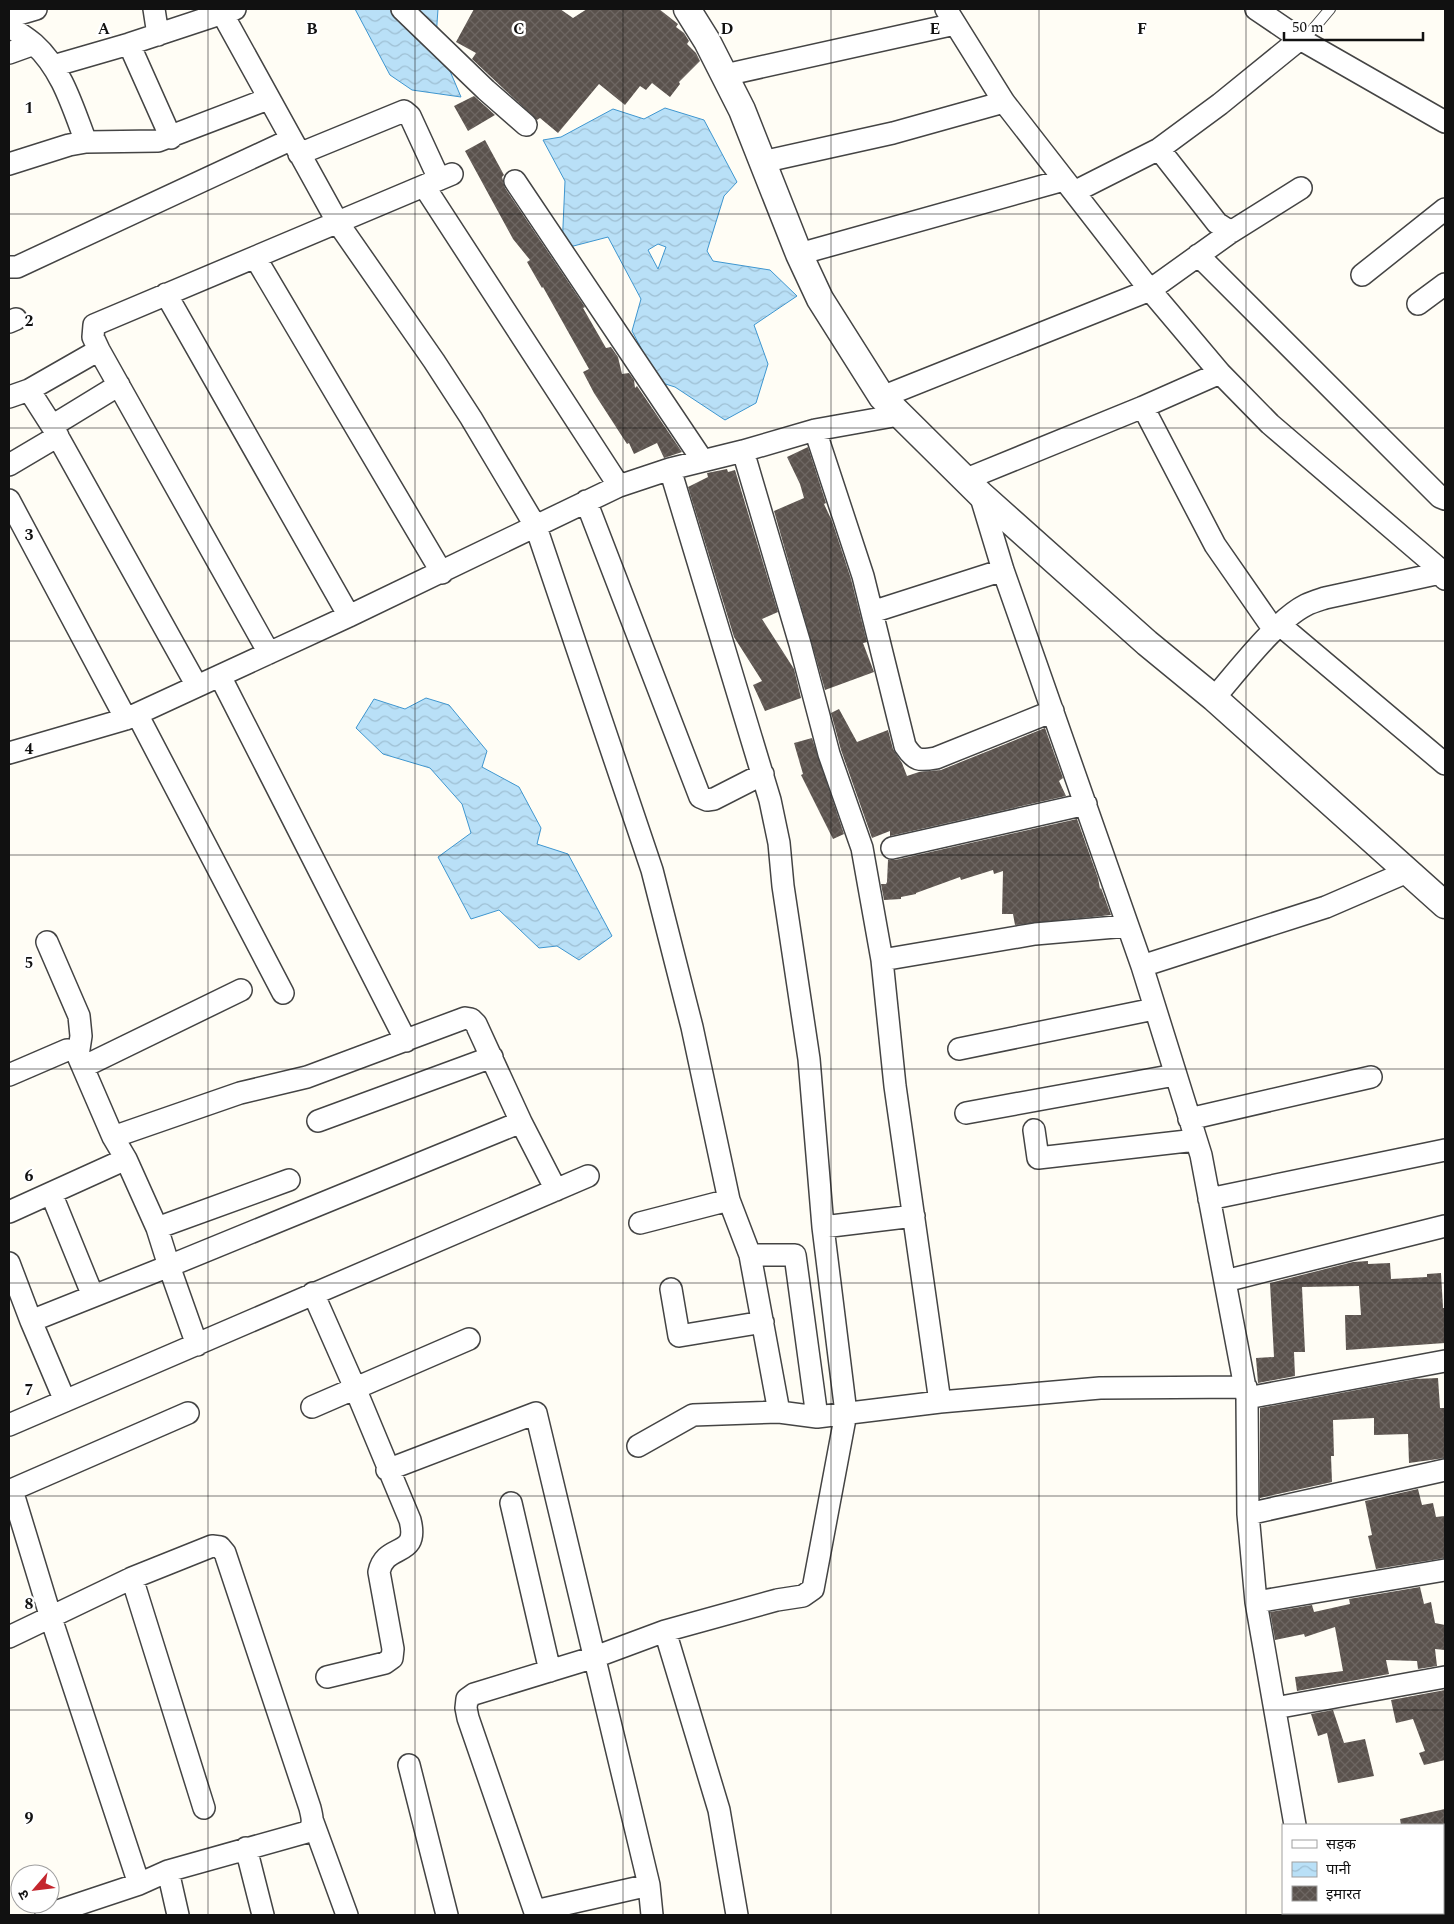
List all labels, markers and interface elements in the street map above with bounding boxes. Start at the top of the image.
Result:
scale bar [1284,10,1423,42]
text: 50 m [1292,16,1324,39]
text: A [98,17,111,41]
text: B [306,17,318,41]
text: C [513,17,525,41]
text: D [721,17,734,41]
text: E [930,17,940,41]
text: F [1137,17,1147,41]
text: 1 [25,96,33,120]
text: 2 [25,309,34,333]
text: 3 [25,523,34,547]
text: 4 [25,737,34,761]
text: 5 [25,951,33,975]
text: 6 [25,1164,34,1188]
text: 7 [25,1378,34,1402]
text: 8 [25,1592,34,1616]
text: 9 [25,1806,34,1830]
legend [1282,1824,1444,1914]
text: सड़क [1326,1833,1356,1856]
text: पानी [1326,1858,1352,1881]
north arrow [10,1864,60,1914]
text: इमारत [1326,1883,1361,1906]
text: उ [12,1886,35,1903]

